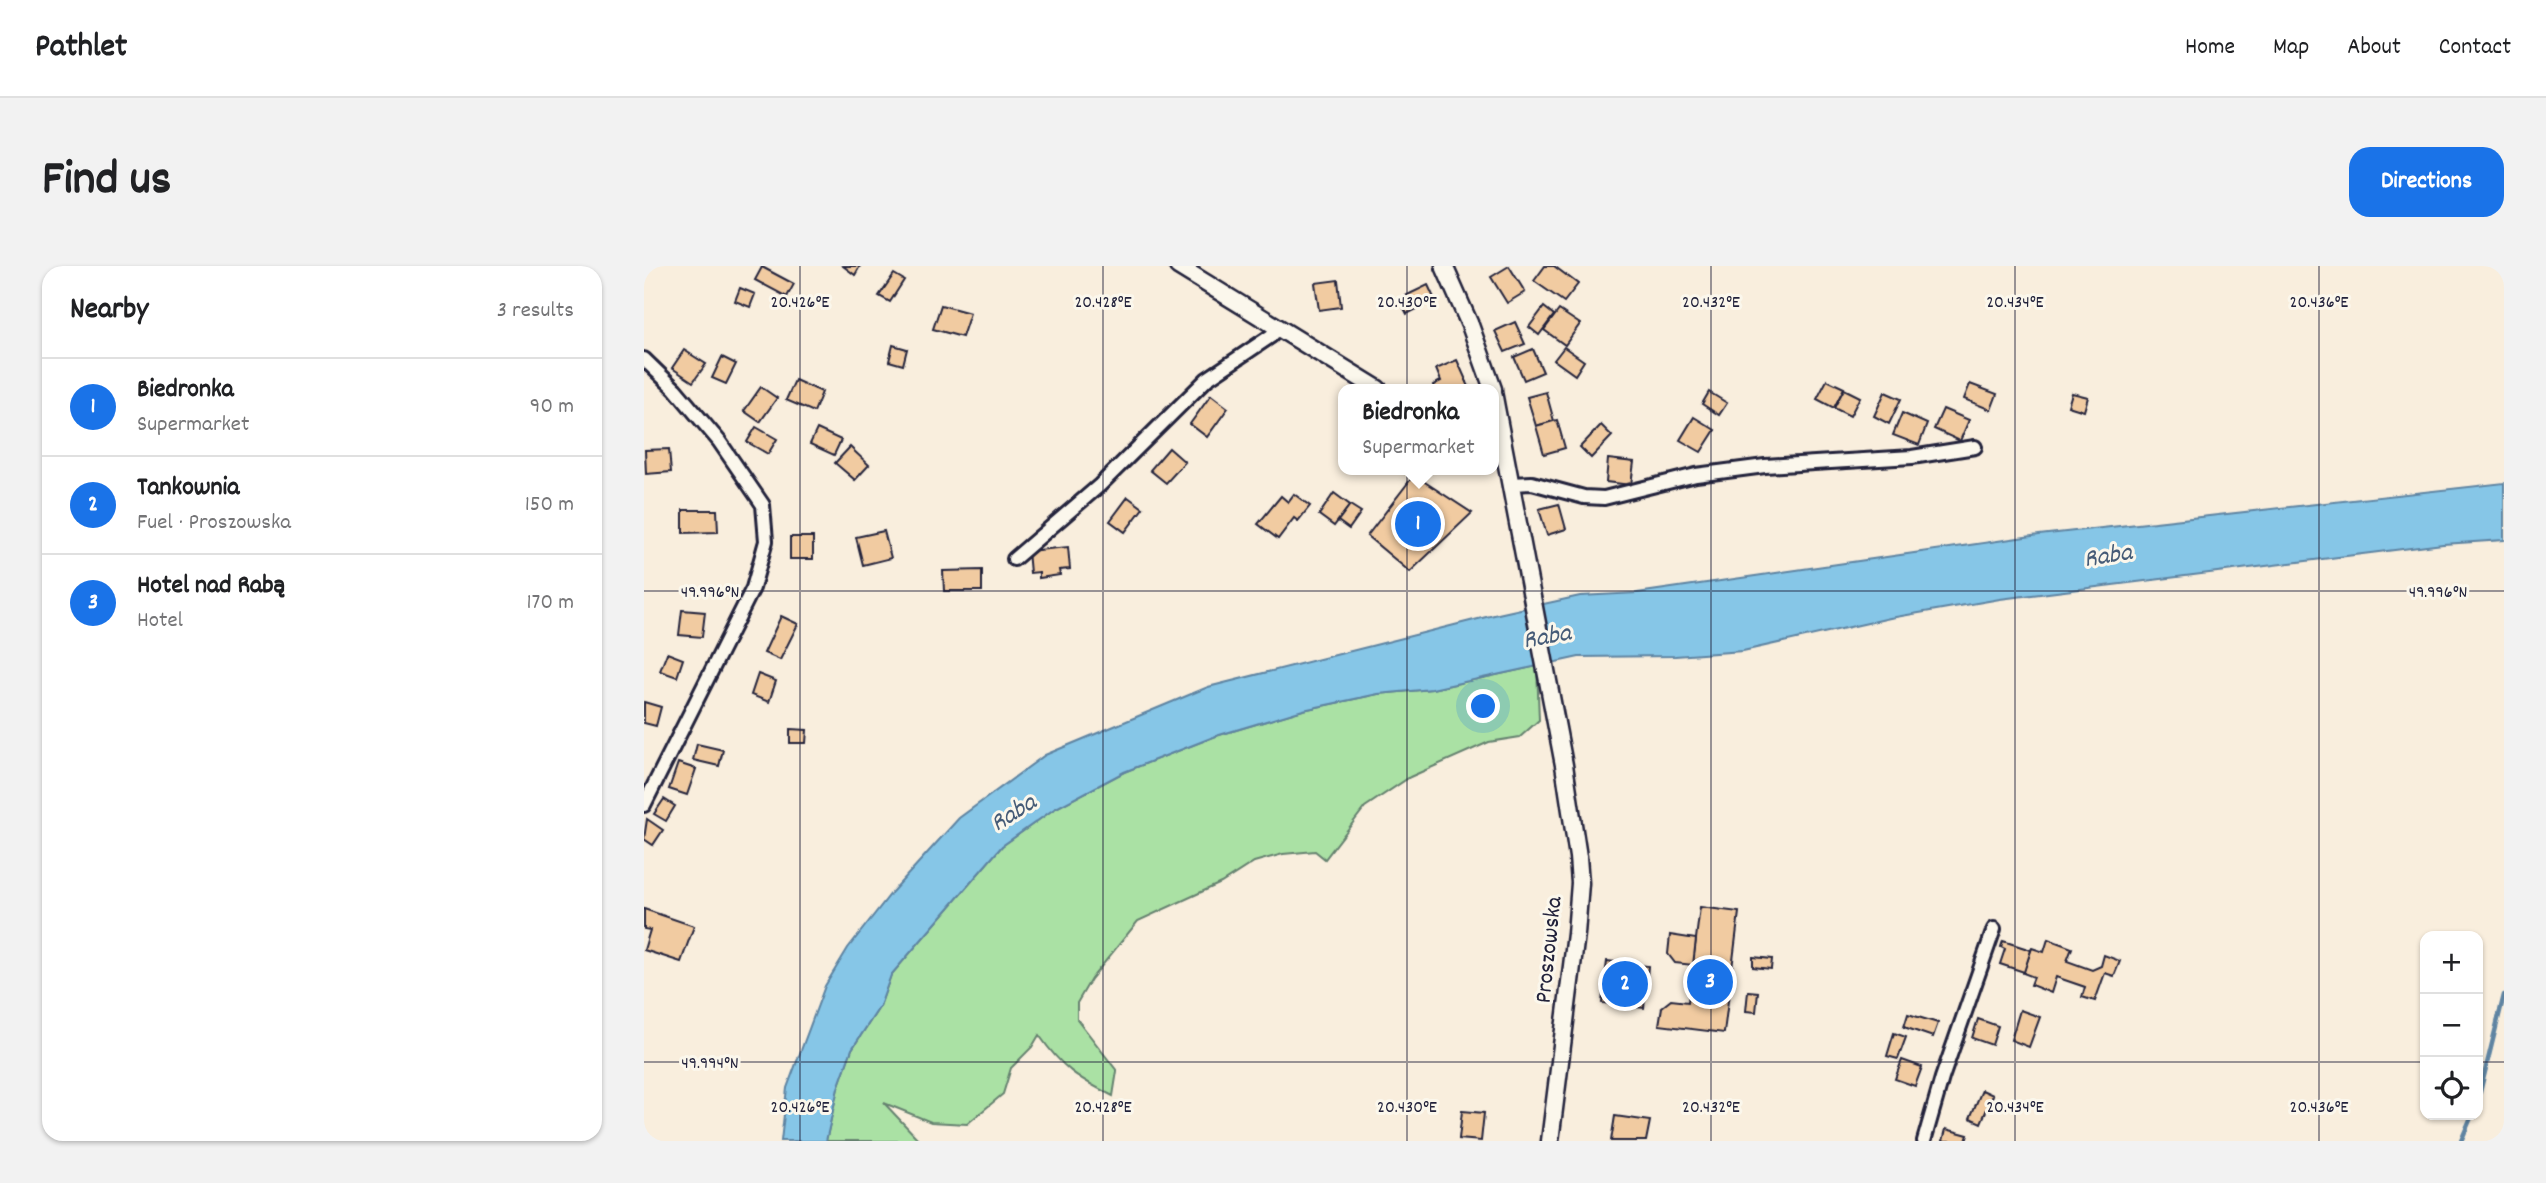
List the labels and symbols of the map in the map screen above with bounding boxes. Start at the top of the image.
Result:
text: 20.426°E [771,291,829,316]
text: 20.428°E [1074,291,1132,316]
text: 20.430°E [1377,291,1437,316]
text: 20.432°E [1682,291,1740,316]
text: 20.434°E [1986,291,2044,316]
text: 20.436°E [2290,291,2348,316]
pin: 1 [1395,498,1441,550]
water label: Raba [2081,535,2137,579]
text: 49.996°N [681,581,739,606]
text: 49.996°N [2409,581,2467,606]
water label: Raba [1520,615,1576,660]
your location [1466,689,1500,723]
water label: Raba [984,785,1046,842]
street label: Proszowska [1527,894,1573,1005]
pin: 3 [1687,956,1733,1008]
pin: 2 [1602,958,1648,1010]
text: 49.994°N [681,1052,739,1077]
text: 20.426°E [771,1096,829,1121]
text: 20.428°E [1074,1096,1132,1121]
text: 20.430°E [1377,1096,1437,1121]
text: 20.432°E [1682,1096,1740,1121]
text: 20.434°E [1986,1096,2044,1121]
text: 20.436°E [2290,1096,2348,1121]

